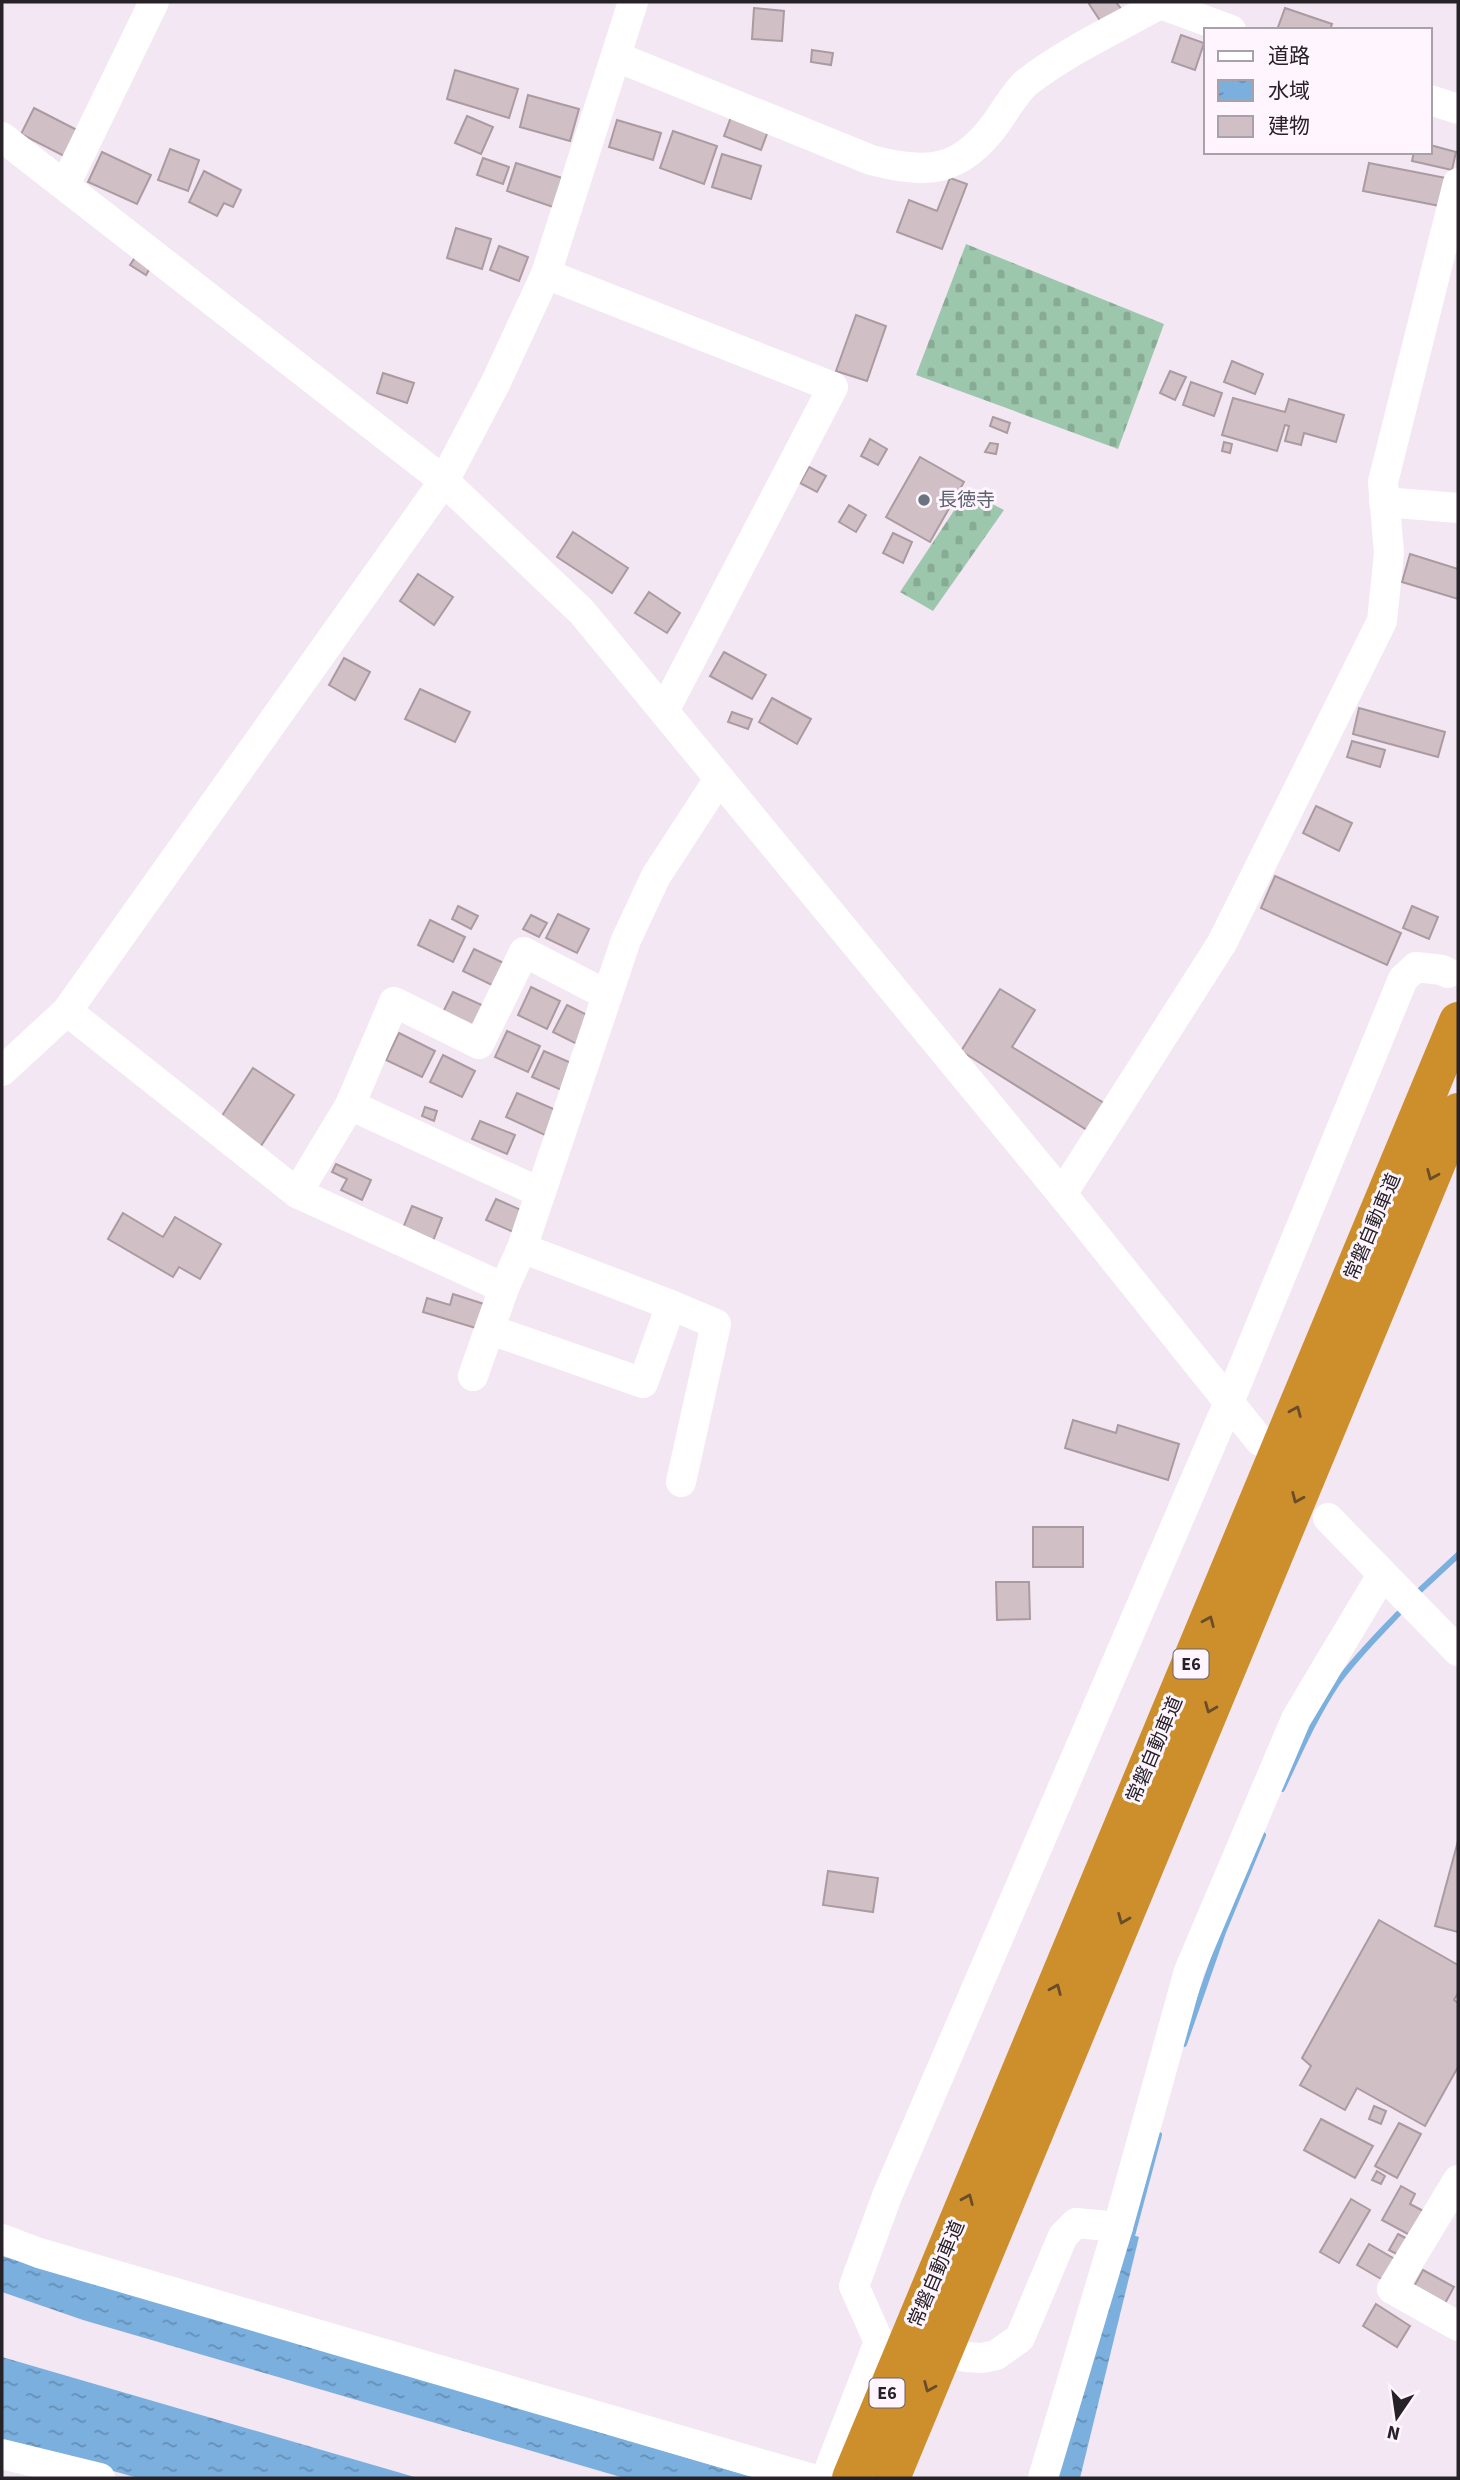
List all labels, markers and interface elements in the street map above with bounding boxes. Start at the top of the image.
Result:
legend [1204,28,1432,154]
text: 道路 [1268,41,1310,71]
text: 水域 [1268,76,1310,106]
text: 建物 [1268,111,1310,141]
place label: 長徳寺 [938,487,995,514]
marker: 長徳寺 [916,492,932,508]
one-way arrow [1426,1168,1440,1181]
street label: 常磐自動車道 [1338,1169,1408,1285]
one-way arrow [1288,1406,1302,1418]
one-way arrow [1291,1491,1305,1504]
one-way arrow [1201,1616,1215,1628]
road number: E6 [1174,1650,1208,1679]
street label: 常磐自動車道 [1120,1692,1190,1808]
one-way arrow [1204,1701,1218,1714]
one-way arrow [1117,1911,1131,1924]
one-way arrow [1047,1984,1061,1996]
one-way arrow [960,2194,974,2207]
street label: 常磐自動車道 [902,2216,972,2332]
road number: E6 [870,2378,904,2407]
one-way arrow [923,2380,937,2392]
north arrow [1362,2382,1432,2452]
text: N [1384,2418,1403,2447]

